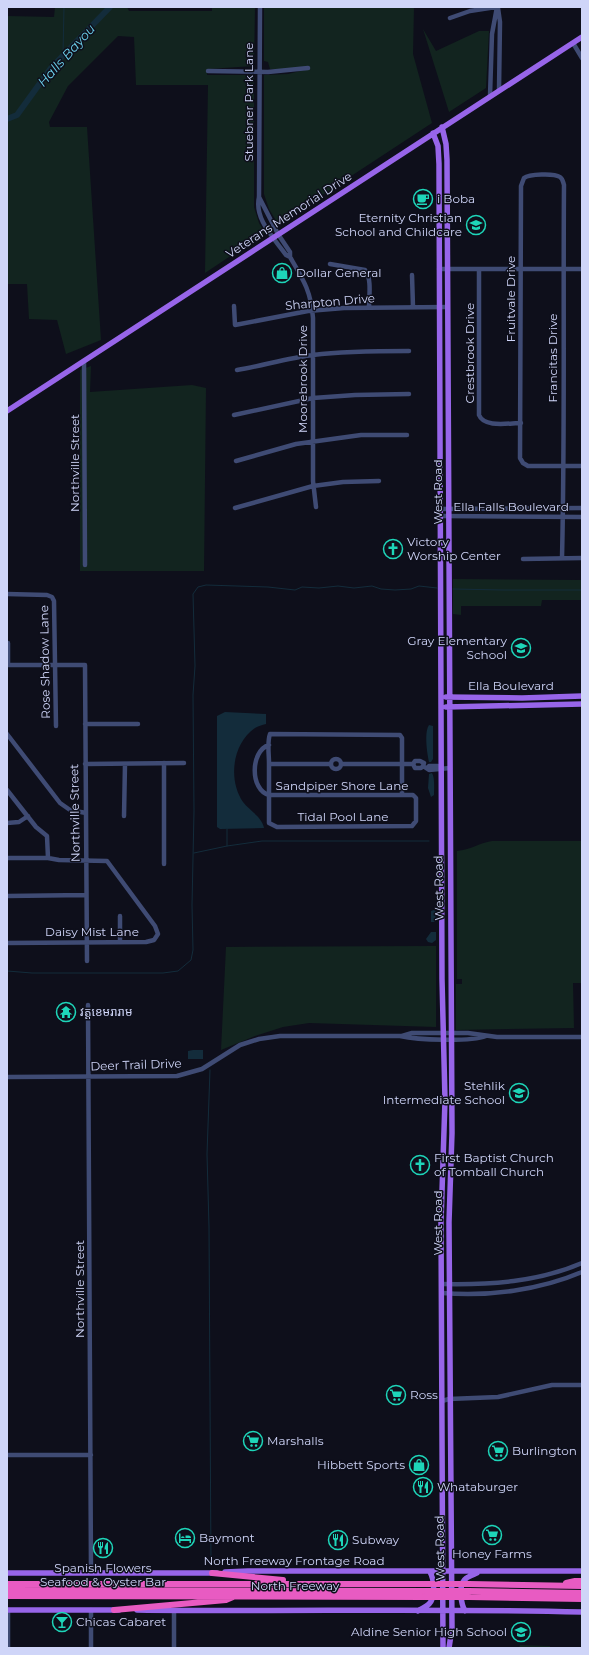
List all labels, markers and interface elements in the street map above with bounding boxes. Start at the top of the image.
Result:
water label: Halls Bayou [34,20,98,89]
street label: Stuebner Park Lane [241,42,256,162]
street label: Veterans Memorial Drive [223,168,355,261]
cafe icon: i Boba [412,188,434,210]
place label: i Boba [437,191,475,206]
place label: Eternity Christian School and Childcare [335,210,462,239]
school or university icon: Eternity Christian School and Childcare [465,214,487,236]
street label: Fruitvale Drive [503,256,518,342]
shop icon: Dollar General [271,262,293,284]
place label: Dollar General [296,265,381,280]
street label: Sharpton Drive [284,290,376,313]
street label: Crestbrook Drive [462,303,477,403]
street label: Francitas Drive [545,314,560,402]
street label: Moorebrook Drive [295,325,310,433]
street label: Northville Street [67,414,82,512]
street label: West Road [430,459,445,525]
street label: Ella Falls Boulevard [453,499,569,514]
place label: Victory Worship Center [407,534,501,563]
church icon: Victory Worship Center [382,538,404,560]
street label: Rose Shadow Lane [36,605,53,719]
place label: Gray Elementary School [407,633,507,662]
school or university icon: Gray Elementary School [510,637,532,659]
street label: Ella Boulevard [468,678,554,693]
street label: Northville Street [66,764,83,862]
street label: Sandpiper Shore Lane [276,778,409,793]
street label: Tidal Pool Lane [297,809,389,824]
street label: West Road [430,855,447,921]
street label: Daisy Mist Lane [45,924,139,939]
temple icon: វត្តខេមរារាម [55,1001,77,1023]
place label: វត្តខេមរារាម [80,1004,133,1019]
street label: Deer Trail Drive [90,1055,182,1074]
place label: Stehlik Intermediate School [383,1078,506,1107]
school or university icon: Stehlik Intermediate School [508,1082,530,1104]
place label: First Baptist Church of Tomball Church [434,1150,554,1179]
church icon: First Baptist Church of Tomball Church [409,1154,431,1176]
street label: West Road [430,1190,445,1256]
street label: Northville Street [72,1240,87,1338]
supermarket icon: Ross [385,1384,407,1406]
place label: Ross [410,1387,438,1402]
supermarket icon: Marshalls [242,1430,264,1452]
place label: Marshalls [267,1433,324,1448]
supermarket icon: Burlington [487,1440,509,1462]
place label: Burlington [512,1443,577,1458]
shop icon: Hibbett Sports [408,1454,430,1476]
place label: Hibbett Sports [317,1457,405,1472]
restaurant icon: Whataburger [412,1476,434,1498]
place label: Whataburger [437,1479,518,1494]
street label: West Road [431,1515,448,1581]
supermarket icon: Honey Farms [481,1524,503,1546]
hotel icon: Baymont [174,1527,196,1549]
restaurant icon: Subway [327,1529,349,1551]
place label: Baymont [199,1530,255,1545]
place label: Subway [352,1532,400,1547]
restaurant icon: Spanish Flowers Seafood & Oyster Bar [92,1537,114,1559]
place label: Honey Farms [452,1546,532,1561]
street label: North Freeway Frontage Road [203,1553,385,1568]
place label: Spanish Flowers Seafood & Oyster Bar [40,1560,166,1589]
street label: North Freeway [251,1578,340,1593]
bar icon: Chicas Cabaret [51,1611,73,1633]
place label: Chicas Cabaret [76,1614,166,1629]
school or university icon: Aldine Senior High School [510,1621,532,1643]
place label: Aldine Senior High School [351,1624,507,1639]

